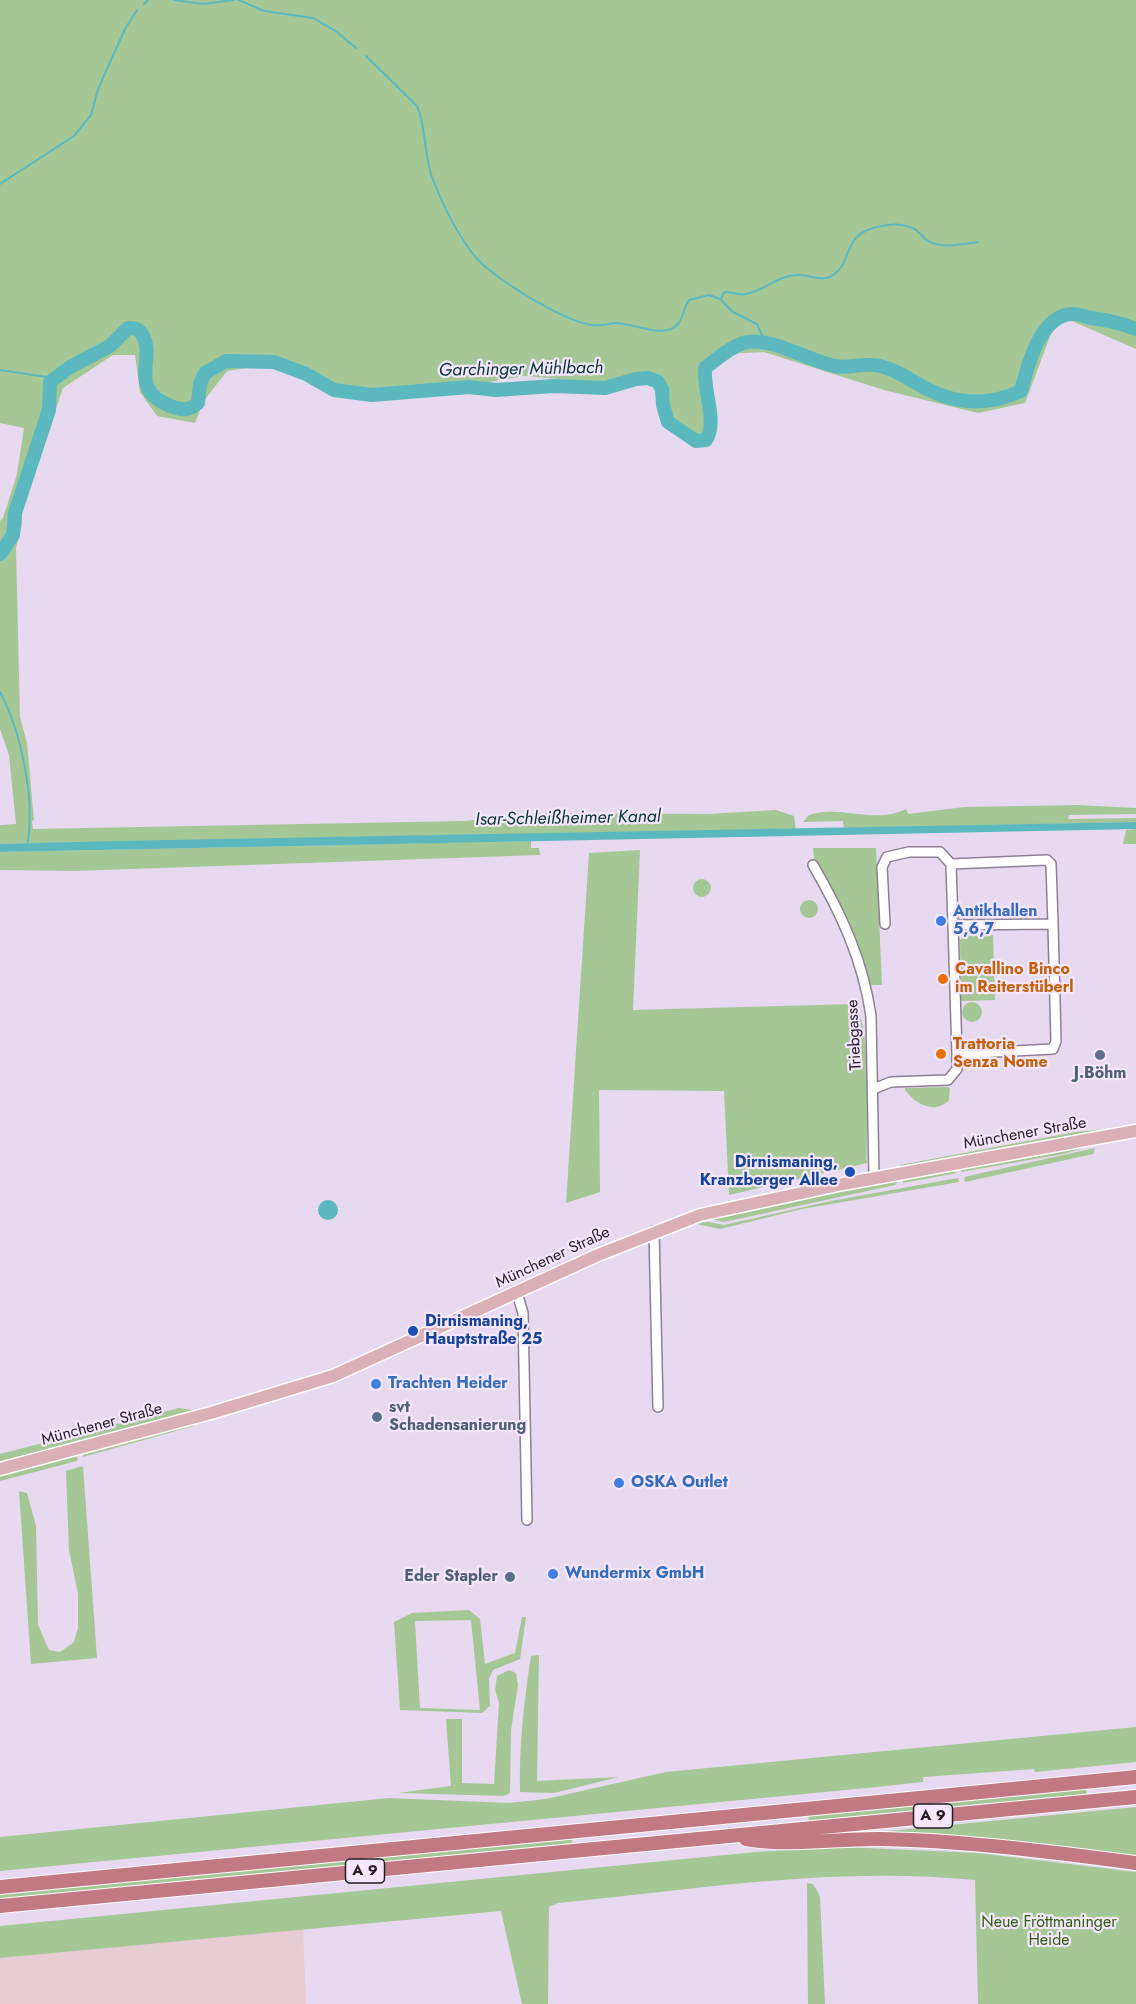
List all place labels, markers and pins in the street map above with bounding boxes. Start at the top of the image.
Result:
place label: Antikhallen 5,6,7 [953,902,1037,940]
marker: Antikhallen 5,6,7 [934,914,948,928]
place label: Cavallino Binco im Reiterstüberl [955,960,1074,998]
marker: Cavallino Binco im Reiterstüberl [936,972,950,986]
place label: Trattoria Senza Nome [953,1035,1048,1073]
marker: Trattoria Senza Nome [934,1047,948,1061]
marker: J.Böhm [1093,1048,1107,1062]
place label: J.Böhm [1074,1064,1126,1084]
place label: Dirnismaning, Kranzberger Allee [700,1153,838,1191]
marker: Dirnismaning, Kranzberger Allee [843,1165,857,1179]
place label: Dirnismaning, Hauptstraße 25 [425,1312,542,1350]
marker: Dirnismaning, Hauptstraße 25 [406,1324,420,1338]
place label: Trachten Heider [388,1374,508,1394]
marker: Trachten Heider [369,1377,383,1391]
place label: svt Schadensanierung [389,1398,526,1436]
marker: svt Schadensanierung [370,1410,384,1424]
place label: OSKA Outlet [631,1473,728,1493]
marker: OSKA Outlet [612,1476,626,1490]
place label: Wundermix GmbH [565,1564,704,1584]
place label: Eder Stapler [404,1567,498,1587]
marker: Wundermix GmbH [546,1567,560,1581]
marker: Eder Stapler [503,1570,517,1584]

